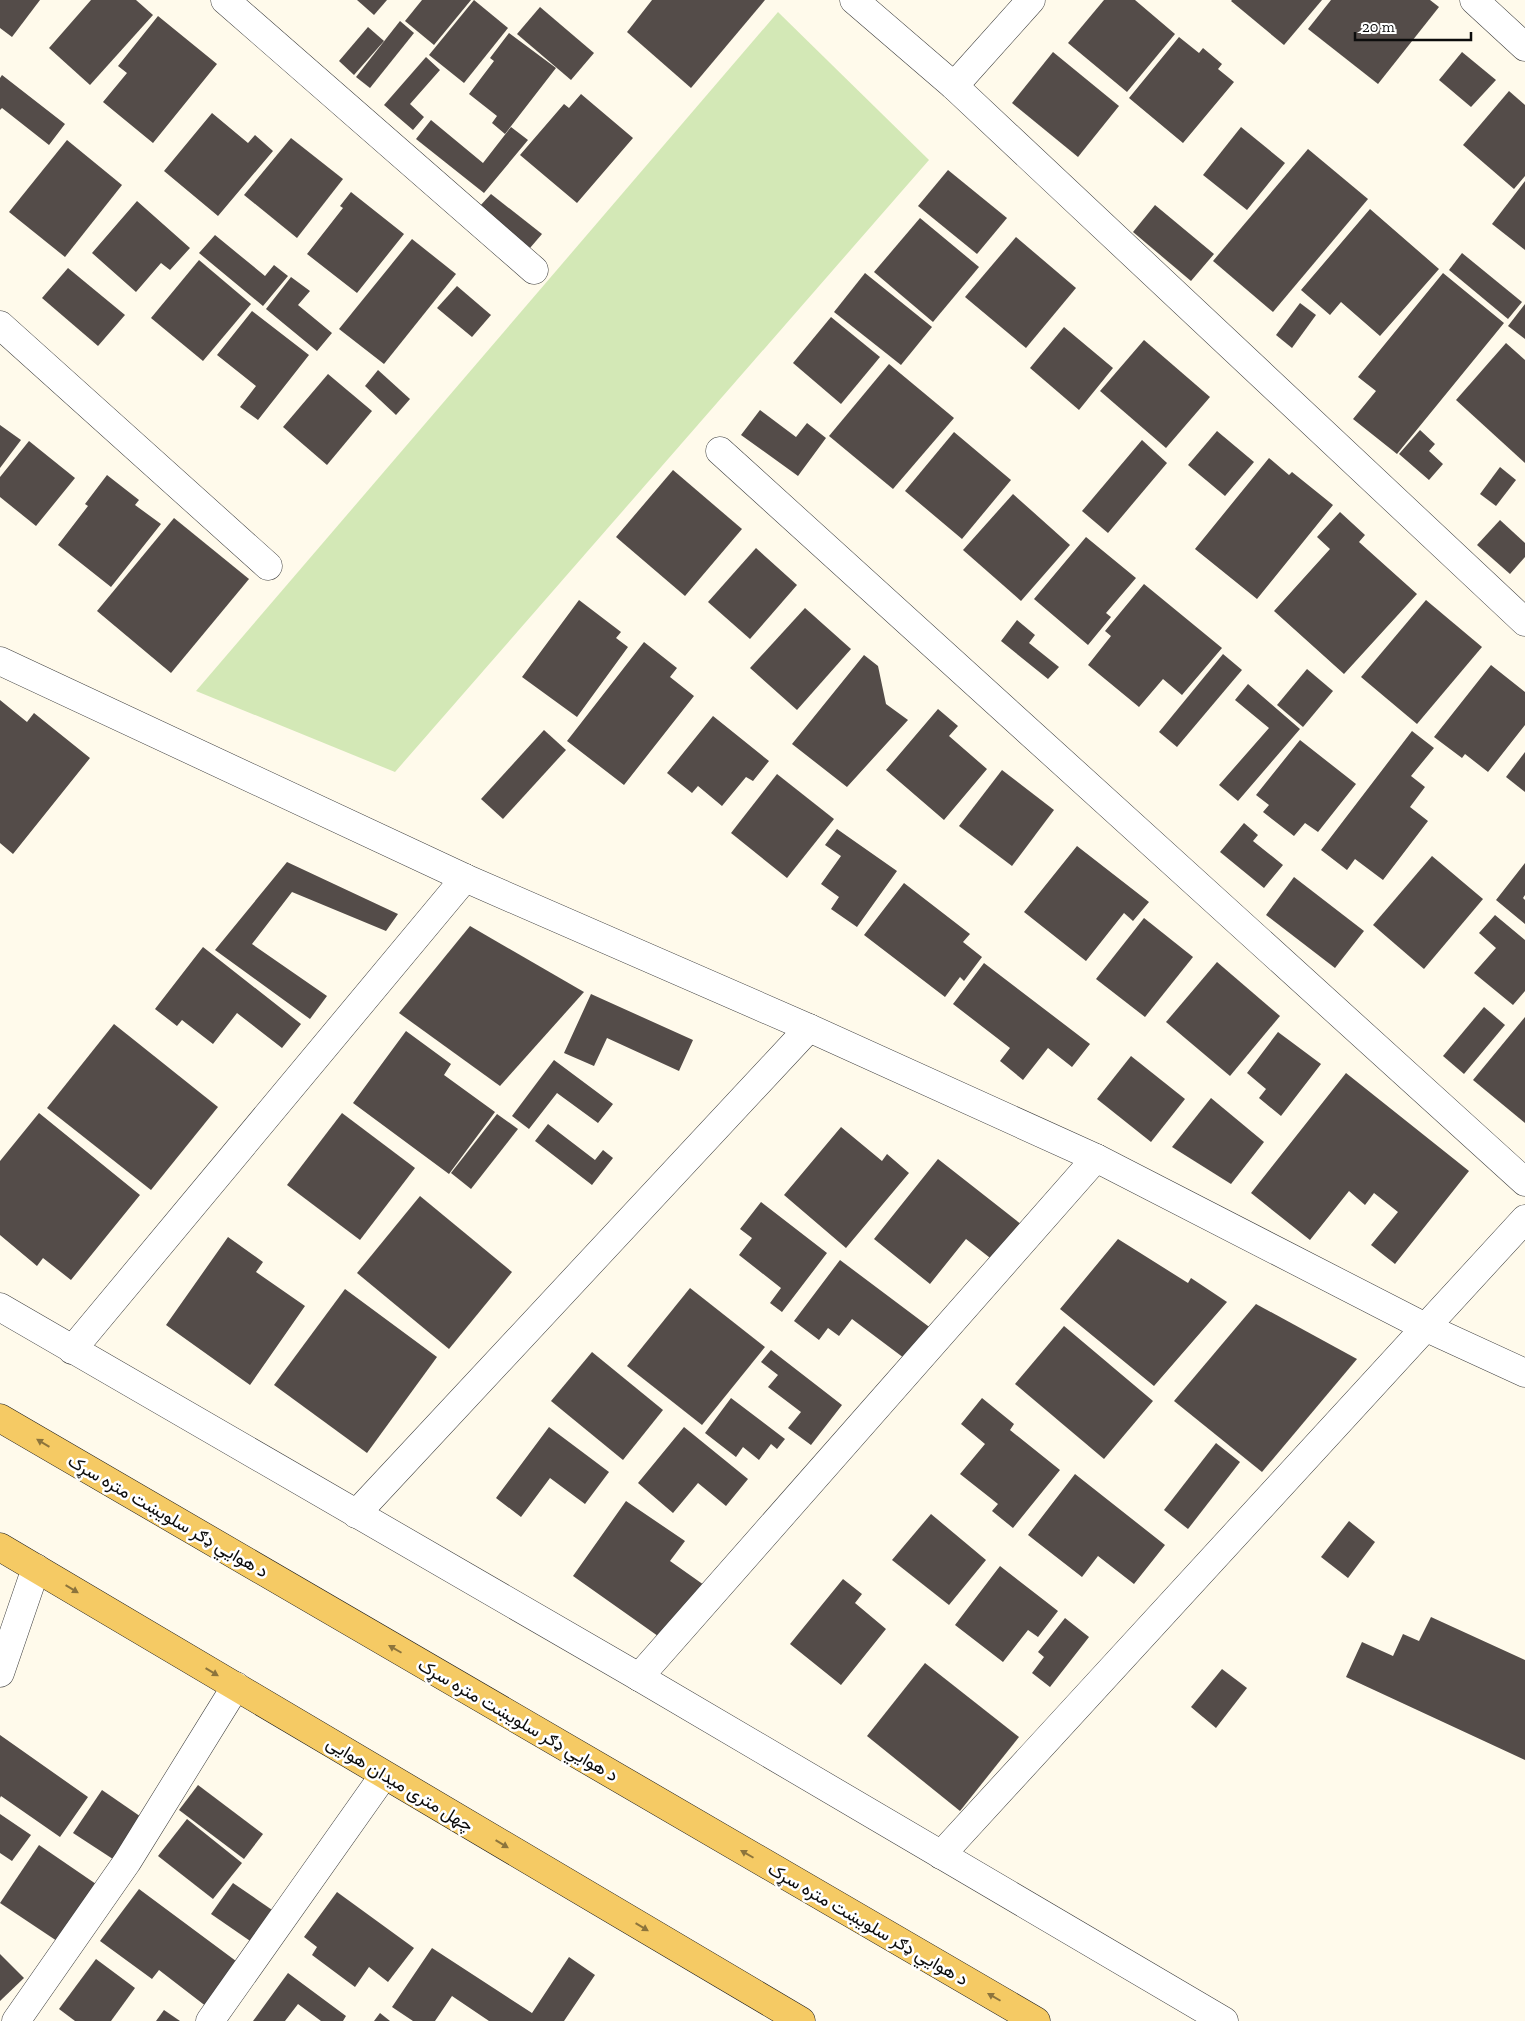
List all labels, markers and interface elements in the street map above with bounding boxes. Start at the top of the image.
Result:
scale bar [1355,10,1471,42]
text: 20 m [1362,18,1395,36]
one-way arrow [37,1439,50,1448]
street label: د هوايي ډګر سلویښت متره سړک [62,1450,272,1586]
one-way arrow [66,1585,79,1594]
one-way arrow [388,1645,403,1653]
street label: د هوايي ډګر سلویښت متره سړک [412,1654,622,1790]
one-way arrow [205,1668,218,1677]
street label: چهل متری میدان هوایی [322,1731,477,1837]
one-way arrow [496,1840,509,1849]
one-way arrow [740,1850,755,1858]
street label: د هوايي ډګر سلویښت متره سړک [762,1858,972,1994]
one-way arrow [635,1923,649,1932]
one-way arrow [987,1992,1001,2001]

